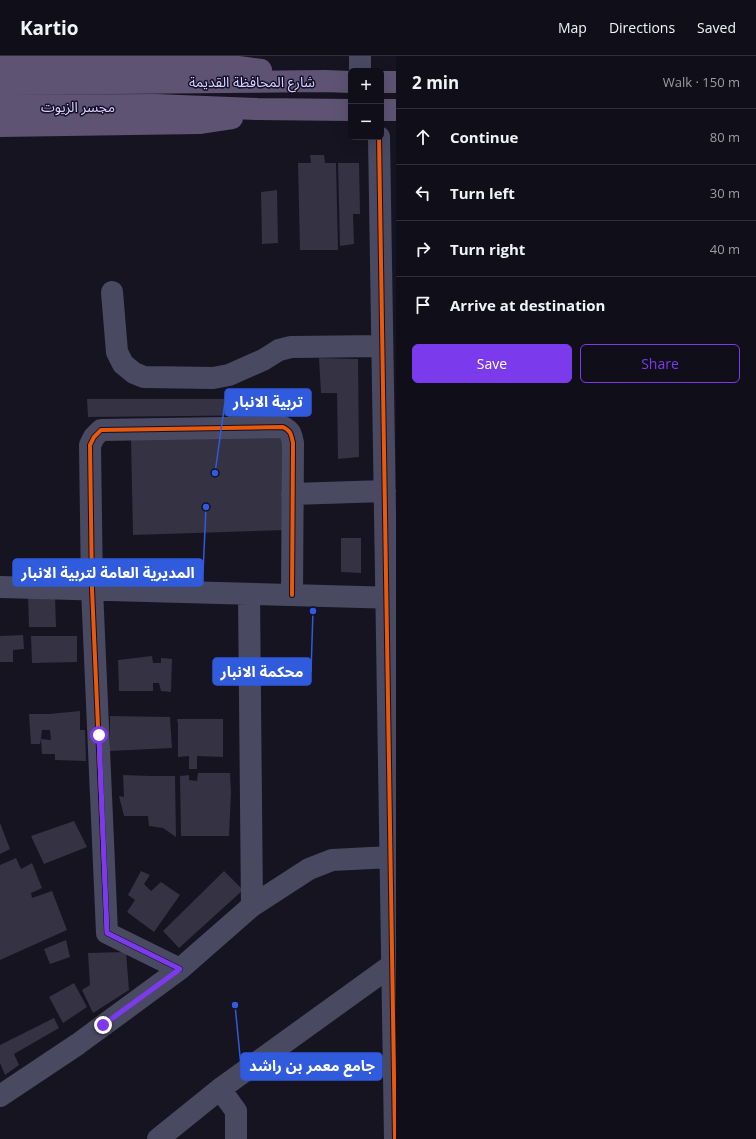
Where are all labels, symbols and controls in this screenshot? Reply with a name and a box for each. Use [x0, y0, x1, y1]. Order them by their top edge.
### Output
text: Kartio [20, 15, 79, 41]
text: Map [558, 18, 587, 37]
text: Directions [609, 18, 675, 37]
text: Saved [697, 18, 736, 37]
map controls [348, 68, 384, 140]
button: + [348, 68, 384, 104]
text: 2 min [412, 71, 459, 94]
street label: شارع المحافظة القديمة [189, 72, 315, 93]
text: Walk · 150 m [663, 73, 740, 91]
street label: مجسر الزيوت [41, 97, 115, 116]
button: − [348, 104, 384, 140]
icon: ahead [412, 126, 434, 148]
text: Continue [450, 127, 518, 147]
text: 80 m [710, 128, 740, 146]
icon: left [412, 182, 434, 204]
text: Turn left [450, 183, 515, 203]
text: 30 m [710, 184, 740, 202]
icon: right [412, 238, 434, 260]
text: Turn right [450, 239, 525, 259]
text: 40 m [710, 240, 740, 258]
icon: arrive [412, 294, 434, 316]
text: Arrive at destination [450, 295, 605, 315]
button: Save [412, 344, 572, 383]
button: Share [580, 344, 740, 383]
callout: تربية الانبار [225, 389, 311, 416]
text: تربية الانبار [232, 391, 304, 411]
callout: المديرية العامة لتربية الانبار [13, 559, 203, 586]
text: المديرية العامة لتربية الانبار [20, 562, 195, 582]
callout: محكمة الانبار [213, 658, 311, 685]
text: محكمة الانبار [220, 661, 303, 681]
route start [90, 726, 108, 744]
route end [94, 1016, 112, 1034]
callout: جامع معمر بن راشد [241, 1053, 382, 1080]
text: جامع معمر بن راشد [249, 1055, 375, 1077]

